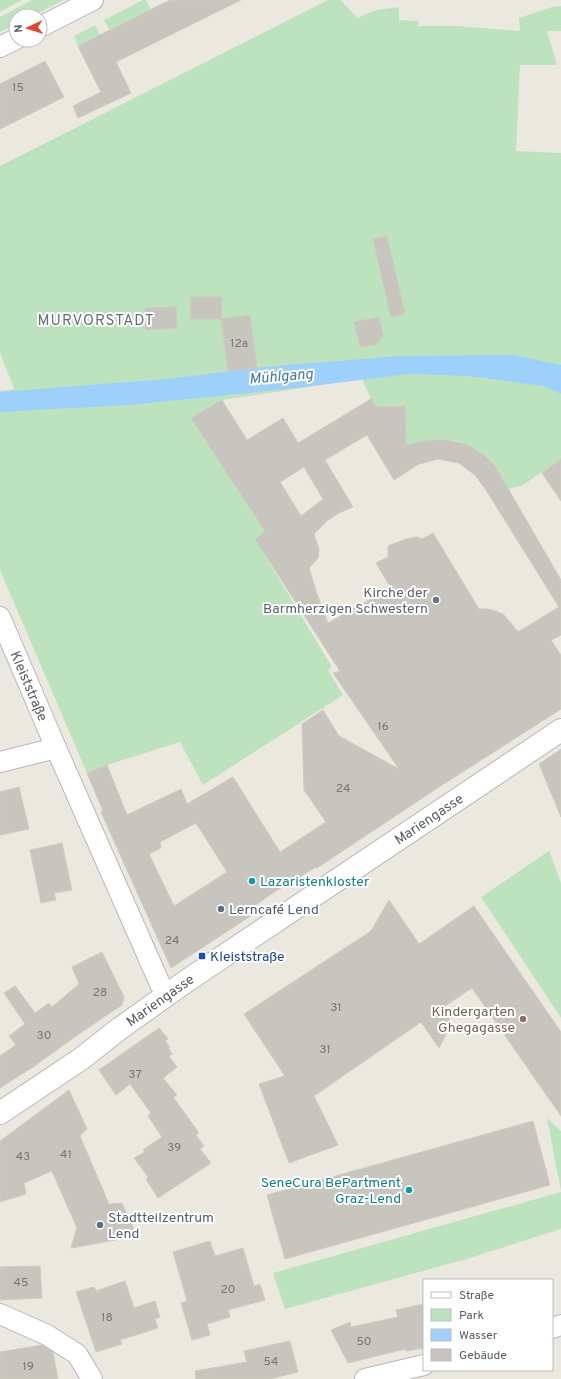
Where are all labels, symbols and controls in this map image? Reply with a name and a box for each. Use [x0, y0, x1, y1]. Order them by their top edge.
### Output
north arrow [8, 8, 48, 48]
text: N [12, 24, 26, 33]
house number: 15 [12, 80, 24, 96]
district label: MURVORSTADT [38, 312, 154, 331]
house number: 12a [230, 336, 248, 352]
water label: Mühlgang [248, 365, 315, 390]
place label: Kirche der Barmherzigen Schwestern [263, 585, 429, 618]
marker: Kirche der Barmherzigen Schwestern [431, 595, 441, 605]
street label: Kleiststraße [6, 649, 51, 724]
house number: 16 [377, 719, 389, 735]
house number: 24 [336, 781, 350, 797]
street label: Mariengasse [392, 791, 467, 849]
place label: Lazaristenkloster [260, 874, 370, 891]
marker: Lazaristenkloster [247, 876, 257, 886]
place label: Lerncafé Lend [229, 902, 319, 919]
marker: Lerncafé Lend [216, 904, 226, 914]
house number: 24 [165, 933, 179, 949]
place label: Kleiststraße [210, 949, 285, 966]
marker: Kleiststraße [197, 951, 207, 961]
street label: Mariengasse [124, 971, 198, 1031]
house number: 28 [93, 985, 107, 1001]
house number: 31 [330, 1000, 342, 1016]
place label: Kindergarten Ghegagasse [432, 1004, 515, 1037]
marker: Kindergarten Ghegagasse [518, 1014, 528, 1024]
house number: 30 [37, 1028, 51, 1044]
house number: 31 [319, 1042, 331, 1058]
house number: 37 [128, 1067, 142, 1083]
house number: 39 [167, 1140, 181, 1156]
house number: 41 [60, 1147, 72, 1163]
house number: 43 [16, 1149, 30, 1165]
place label: SeneCura BePartment Graz-Lend [261, 1175, 401, 1208]
marker: SeneCura BePartment Graz-Lend [404, 1185, 414, 1195]
place label: Stadtteilzentrum Lend [108, 1210, 214, 1243]
marker: Stadtteilzentrum Lend [95, 1220, 105, 1230]
house number: 45 [14, 1275, 28, 1291]
legend [423, 1279, 553, 1371]
house number: 20 [220, 1282, 236, 1298]
text: Straße [459, 1288, 494, 1304]
text: Park [459, 1308, 484, 1324]
house number: 18 [101, 1310, 113, 1326]
text: Wasser [459, 1328, 498, 1344]
house number: 50 [356, 1334, 372, 1350]
text: Gebäude [459, 1348, 507, 1364]
house number: 54 [263, 1354, 279, 1370]
house number: 19 [22, 1359, 34, 1375]

